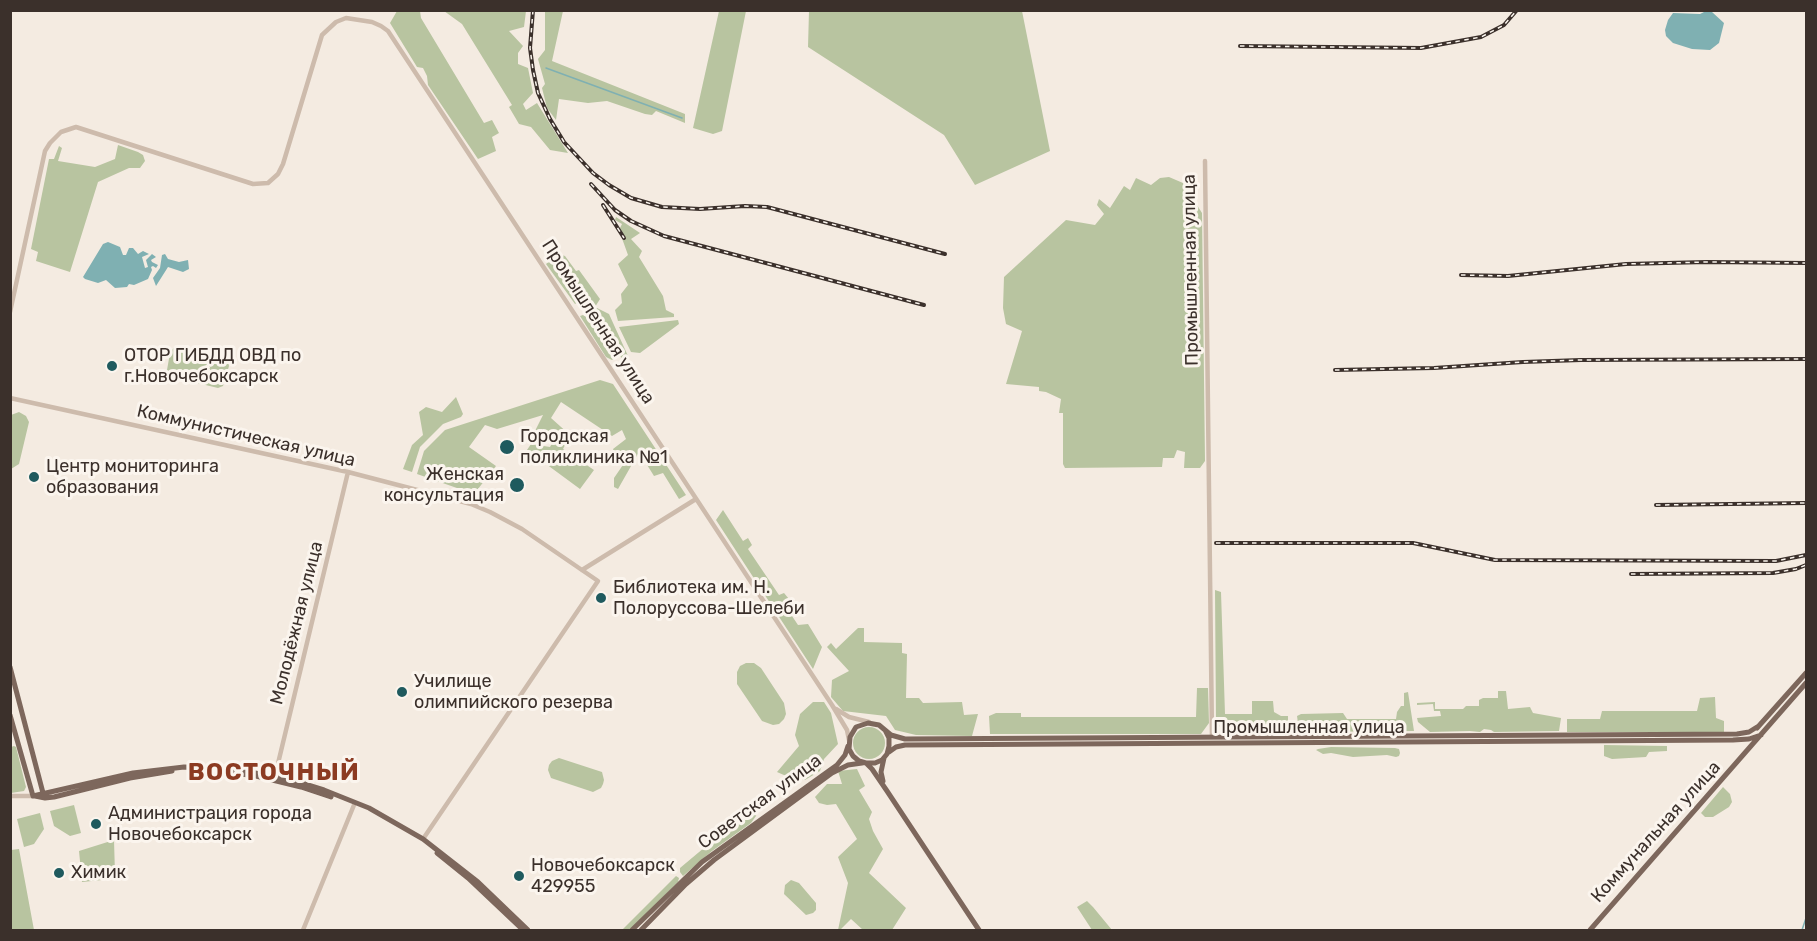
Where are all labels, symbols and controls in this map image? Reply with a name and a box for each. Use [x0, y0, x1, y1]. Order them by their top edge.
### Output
street label: Промышленная улица [1179, 174, 1203, 366]
street label: Промышленная улица [537, 236, 659, 408]
place label: ОТОР ГИБДД ОВД по г.Новочебоксарск [124, 345, 301, 388]
marker: ОТОР ГИБДД ОВД по г.Новочебоксарск [105, 359, 119, 373]
street label: Коммунистическая улица [135, 400, 357, 472]
place label: Городская поликлиника №1 [520, 426, 668, 468]
marker: Городская поликлиника №1 [498, 438, 516, 456]
place label: Центр мониторинга образования [46, 456, 219, 498]
place label: Женская консультация [384, 464, 504, 506]
marker: Центр мониторинга образования [27, 470, 41, 484]
marker: Женская консультация [508, 476, 526, 494]
street label: Молодёжная улица [266, 539, 328, 707]
place label: Библиотека им. Н. Полоруссова-Шелеби [613, 577, 805, 620]
marker: Библиотека им. Н. Полоруссова-Шелеби [594, 591, 608, 605]
place label: Училище олимпийского резерва [414, 671, 613, 714]
marker: Училище олимпийского резерва [395, 685, 409, 699]
street label: Промышленная улица [1213, 717, 1405, 739]
street label: Советская улица [694, 750, 826, 854]
street label: Коммунальная улица [1587, 757, 1725, 907]
district label: ВОСТОЧНЫЙ [188, 759, 360, 787]
place label: Администрация города Новочебоксарск [108, 803, 312, 846]
marker: Администрация города Новочебоксарск [89, 817, 103, 831]
place label: Новочебоксарск 429955 [531, 855, 675, 898]
place label: Химик [71, 862, 126, 884]
marker: Химик [52, 866, 66, 880]
marker: Новочебоксарск 429955 [512, 869, 526, 883]

